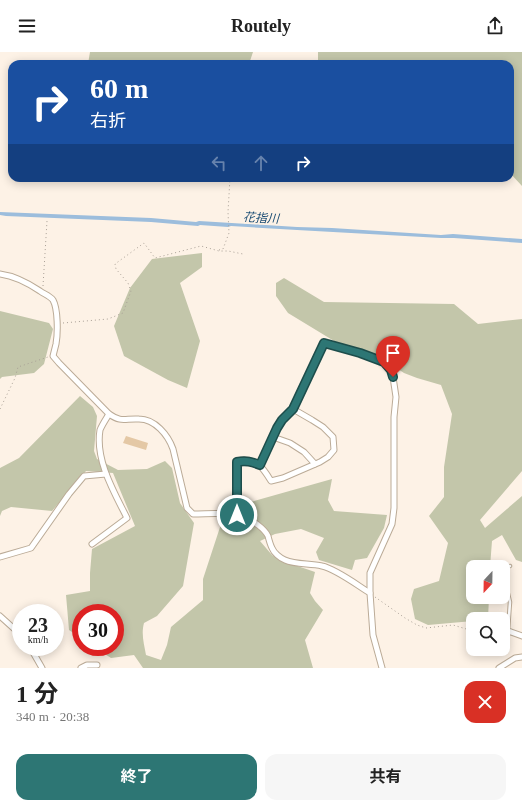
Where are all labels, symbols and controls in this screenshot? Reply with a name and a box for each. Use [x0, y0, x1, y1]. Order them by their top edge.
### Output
icon: menu [16, 15, 38, 37]
icon: share [484, 15, 506, 37]
text: Routely [231, 16, 291, 36]
text: 60 m [90, 73, 148, 104]
icon: right [24, 76, 76, 128]
text: 右折 [90, 111, 126, 131]
icon: left [208, 152, 230, 174]
icon: ahead [250, 152, 272, 174]
icon: right [292, 152, 314, 174]
water label: 花指川 [243, 210, 281, 226]
pin [376, 336, 410, 377]
icon: arrive [382, 342, 404, 364]
position arrow [216, 494, 258, 536]
north arrow [466, 560, 510, 604]
map controls [466, 560, 510, 656]
speed limit sign: 30 [72, 604, 124, 656]
button: search [466, 612, 510, 656]
text: 23 [28, 614, 48, 636]
text: km/h [28, 634, 48, 645]
text: 1 分 [16, 681, 58, 707]
button: close [464, 681, 506, 723]
text: 340 m · 20:38 [16, 709, 89, 724]
button: 終了 [16, 754, 257, 800]
button: 共有 [265, 754, 506, 800]

